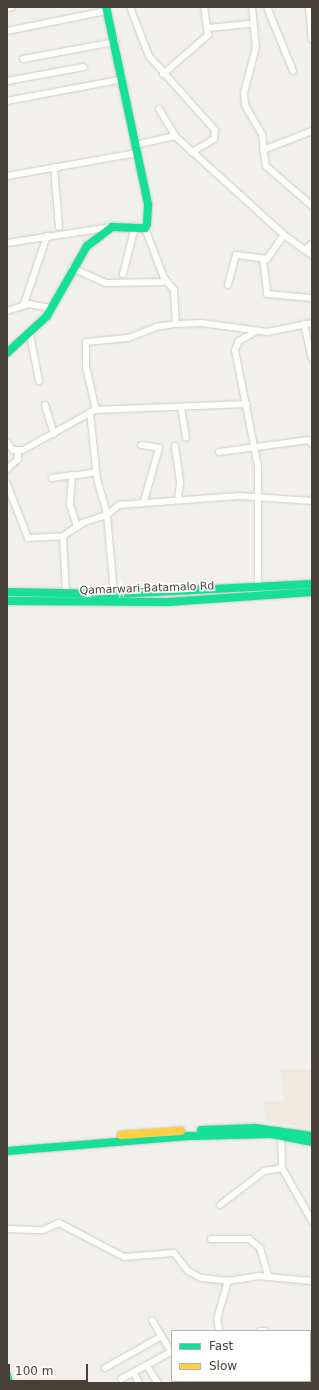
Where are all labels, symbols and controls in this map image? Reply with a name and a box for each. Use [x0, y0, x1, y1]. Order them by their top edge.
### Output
street label: Qamarwari-Batamalo Rd [79, 580, 215, 598]
legend [171, 1330, 311, 1382]
text: Fast [209, 1339, 233, 1353]
scale bar [10, 1356, 90, 1382]
text: Slow [209, 1359, 237, 1373]
text: 100 m [15, 1364, 53, 1378]

